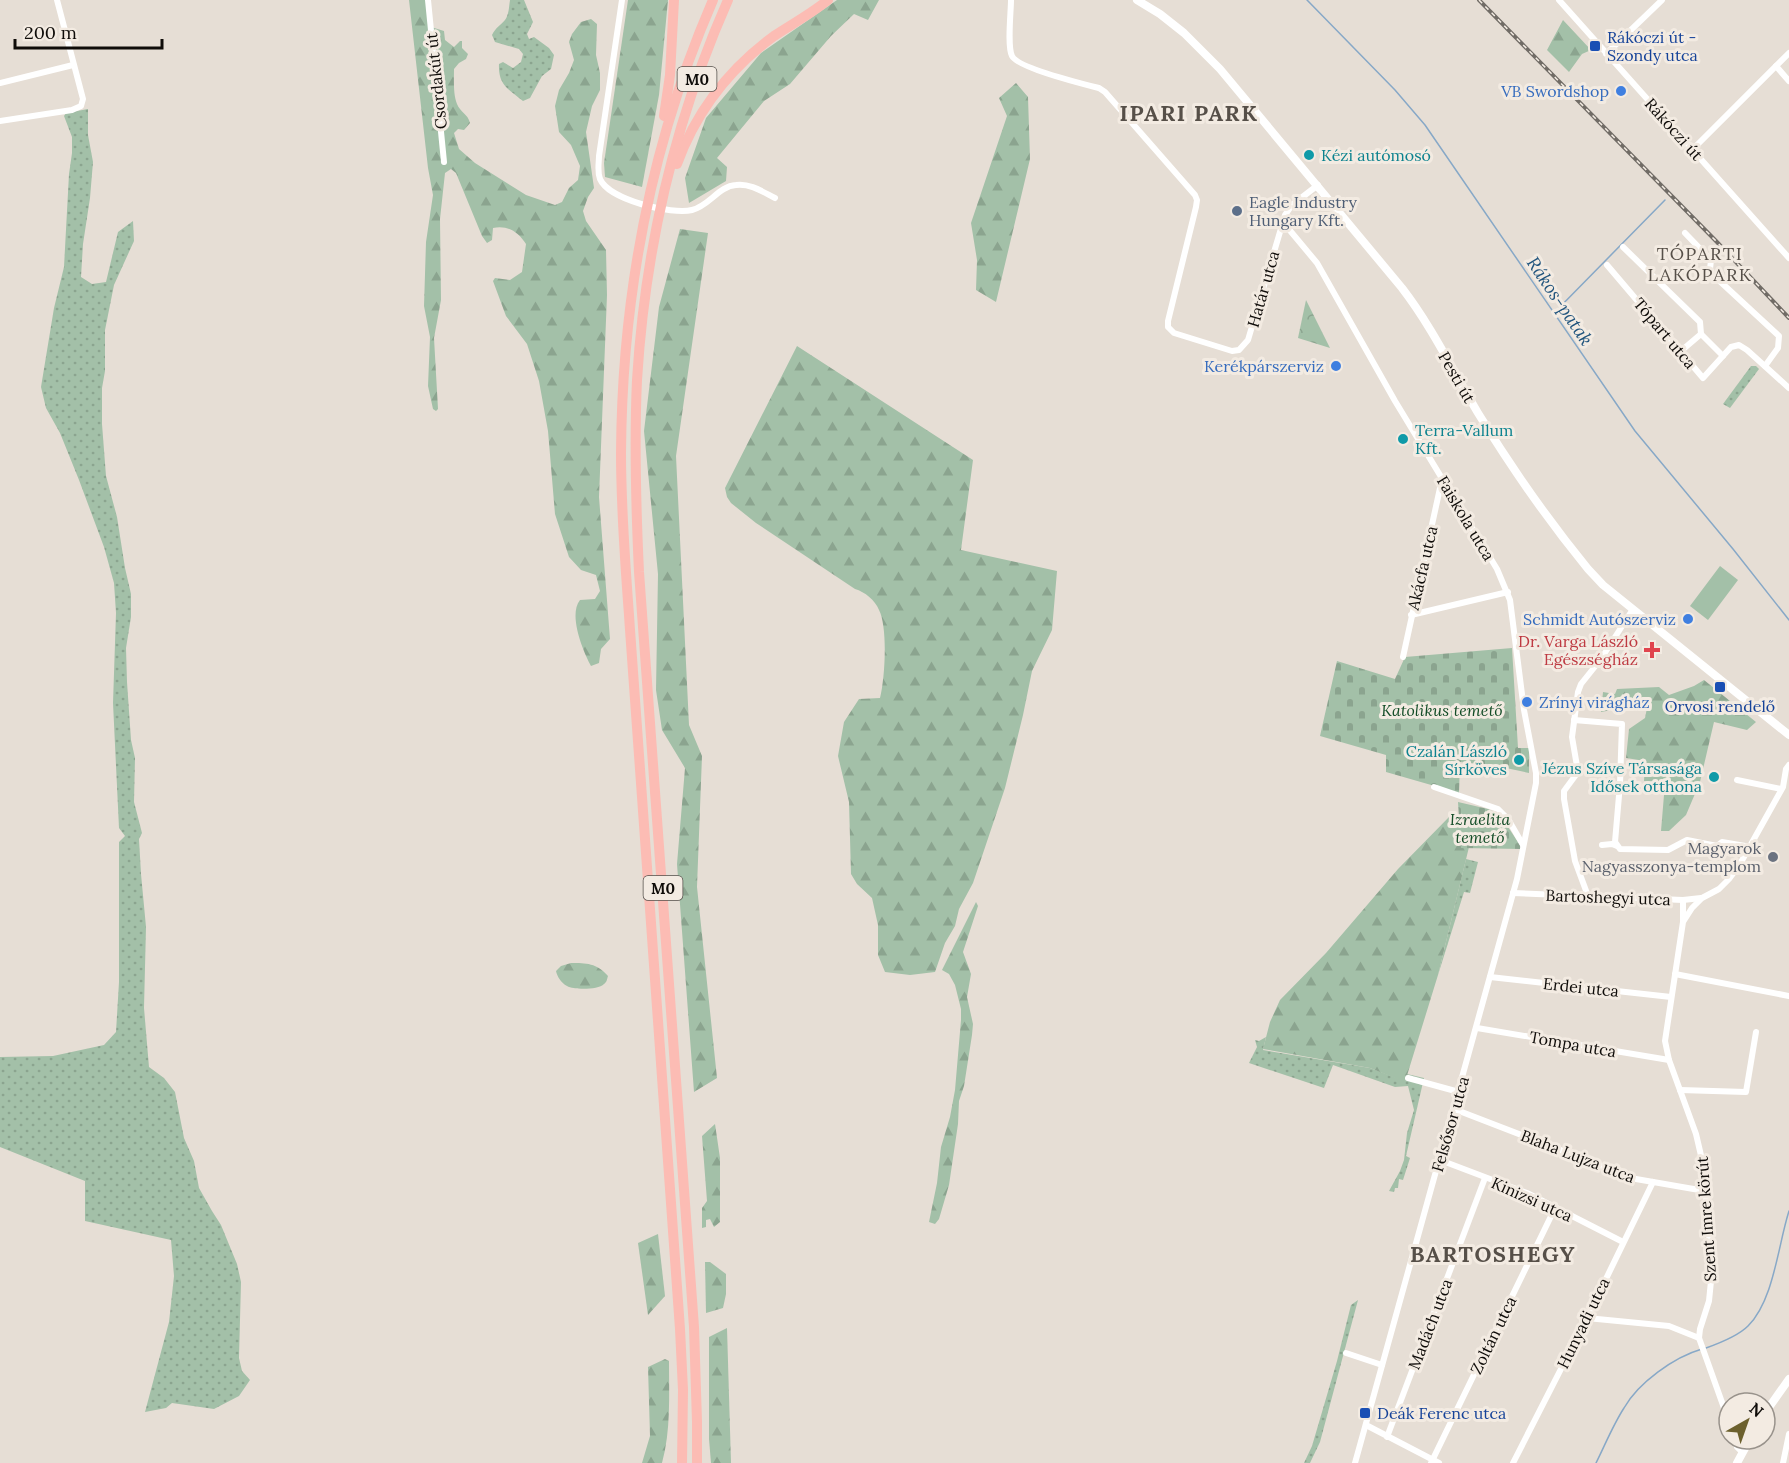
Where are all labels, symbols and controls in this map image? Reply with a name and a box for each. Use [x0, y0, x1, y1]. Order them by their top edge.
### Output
scale bar [15, 12, 162, 50]
text: 200 m [24, 21, 77, 44]
place label: Rákóczi út - Szondy utca [1607, 27, 1698, 65]
street label: Csordakút út [421, 31, 451, 130]
marker: Rákóczi út - Szondy utca [1588, 39, 1602, 53]
road number: M0 [678, 67, 716, 91]
place label: VB Swordshop [1500, 81, 1609, 101]
marker: VB Swordshop [1614, 84, 1628, 98]
street label: Rákóczi út [1641, 94, 1708, 165]
district label: IPARI PARK [1120, 99, 1258, 127]
place label: Kézi autómosó [1321, 145, 1431, 165]
marker: Kézi autómosó [1302, 148, 1316, 162]
place label: Eagle Industry Hungary Kft. [1249, 192, 1358, 230]
marker: Eagle Industry Hungary Kft. [1230, 204, 1244, 218]
district label: TÓPARTI LAKÓPARK [1647, 242, 1753, 286]
street label: Határ utca [1243, 248, 1283, 330]
water label: Rákos-patak [1522, 252, 1598, 350]
street label: Tópart utca [1630, 293, 1700, 373]
street label: Pesti út [1434, 348, 1480, 407]
place label: Kerékpárszerviz [1204, 356, 1324, 376]
marker: Kerékpárszerviz [1329, 359, 1343, 373]
place label: Terra-Vallum Kft. [1415, 420, 1513, 458]
marker: Terra-Vallum Kft. [1396, 432, 1410, 446]
street label: Faiskola utca [1433, 472, 1499, 564]
street label: Akácfa utca [1402, 524, 1441, 613]
place label: Schmidt Autószerviz [1523, 609, 1676, 629]
marker: Schmidt Autószerviz [1681, 612, 1695, 626]
place label: Dr. Varga László Egészségház [1518, 631, 1638, 669]
marker: Dr. Varga László Egészségház [1643, 641, 1661, 659]
marker: Orvosi rendelő [1713, 680, 1727, 694]
place label: Zrínyi virágház [1539, 692, 1650, 712]
marker: Zrínyi virágház [1520, 695, 1534, 709]
place label: Orvosi rendelő [1665, 696, 1775, 716]
park label: Katolikus temető [1381, 700, 1503, 720]
place label: Czalán László Sírköves [1406, 741, 1507, 779]
marker: Czalán László Sírköves [1512, 753, 1526, 767]
place label: Jézus Szíve Társasága Idősek otthona [1541, 758, 1702, 796]
marker: Jézus Szíve Társasága Idősek otthona [1707, 770, 1721, 784]
park label: Izraelita temető [1450, 809, 1510, 847]
place label: Magyarok Nagyasszonya-templom [1582, 838, 1761, 876]
marker: Magyarok Nagyasszonya-templom [1766, 850, 1780, 864]
road number: M0 [644, 876, 682, 900]
street label: Bartoshegyi utca [1545, 885, 1671, 909]
street label: Erdei utca [1542, 973, 1620, 1001]
street label: Tompa utca [1528, 1027, 1618, 1061]
street label: Felsősor utca [1427, 1074, 1473, 1174]
street label: Blaha Lujza utca [1518, 1125, 1638, 1187]
street label: Szent Imre körút [1692, 1155, 1720, 1282]
street label: Kinizsi utca [1488, 1172, 1576, 1226]
district label: BARTOSHEGY [1410, 1240, 1576, 1268]
street label: Hunyadi utca [1552, 1274, 1614, 1372]
street label: Madách utca [1404, 1276, 1456, 1372]
street label: Zoltán utca [1466, 1293, 1520, 1377]
north arrow [1717, 1391, 1777, 1451]
text: N [1745, 1398, 1768, 1421]
place label: Deák Ferenc utca [1377, 1403, 1506, 1423]
marker: Deák Ferenc utca [1358, 1406, 1372, 1420]

